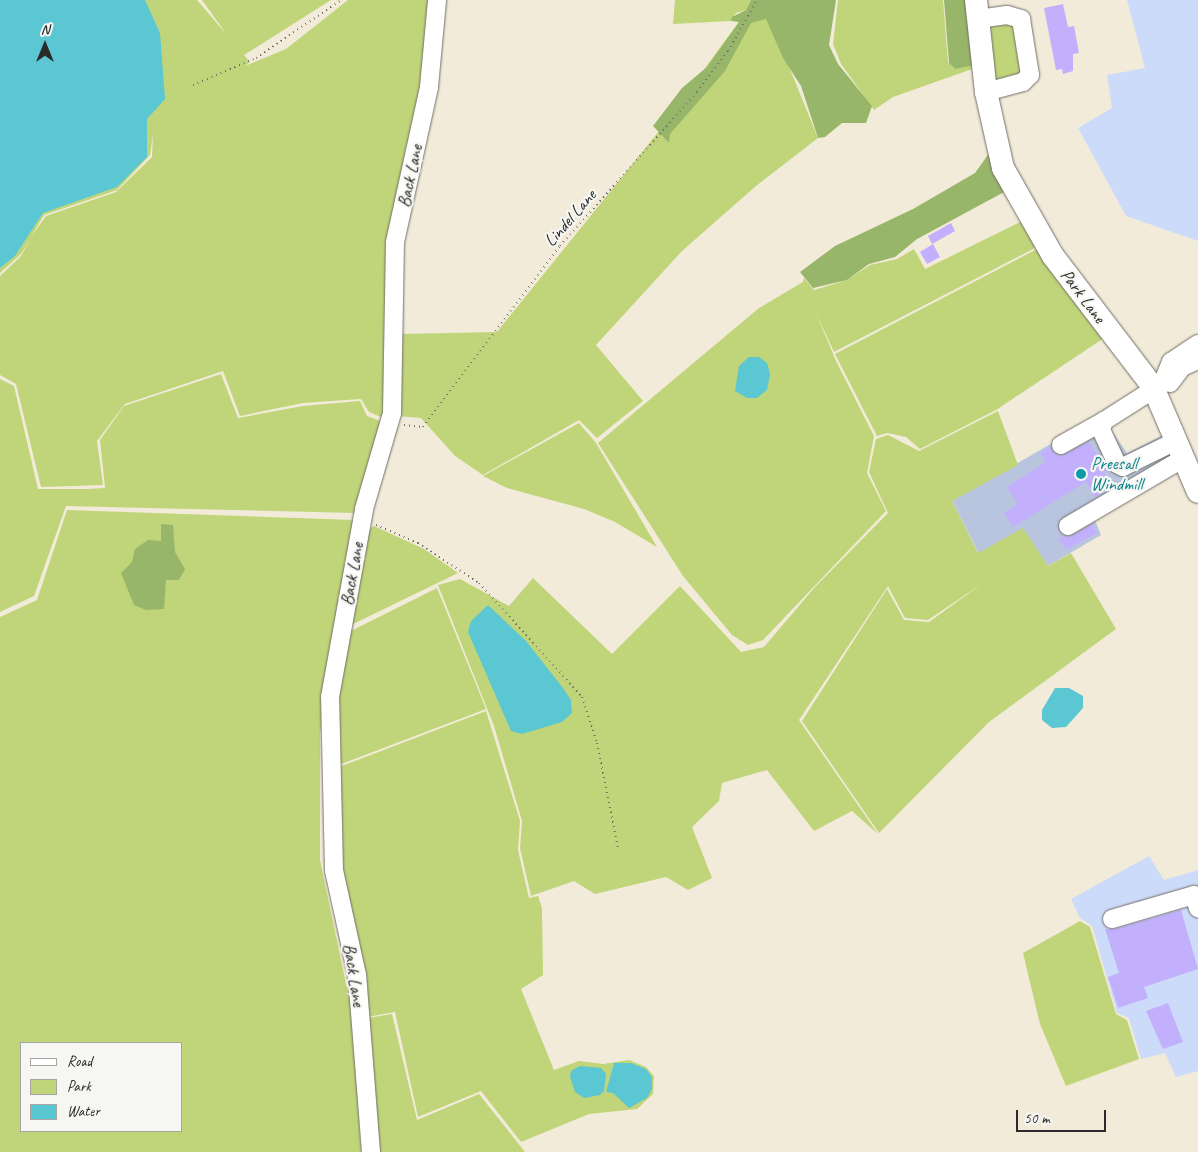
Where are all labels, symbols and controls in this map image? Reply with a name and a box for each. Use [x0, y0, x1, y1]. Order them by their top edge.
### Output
north arrow [20, 20, 70, 70]
text: N [41, 21, 49, 38]
street label: Back Lane [393, 142, 427, 210]
street label: Lindel Lane [539, 185, 601, 251]
street label: Park Lane [1056, 265, 1110, 327]
place label: Preesall Windmill [1091, 453, 1143, 496]
marker: Preesall Windmill [1075, 468, 1087, 480]
street label: Back Lane [336, 541, 368, 607]
street label: Back Lane [338, 942, 370, 1008]
legend [20, 1042, 182, 1132]
text: Road [67, 1052, 92, 1071]
text: Park [67, 1077, 91, 1096]
scale bar [1018, 1100, 1108, 1132]
text: Water [67, 1102, 100, 1121]
text: 50 m [1024, 1109, 1050, 1128]

